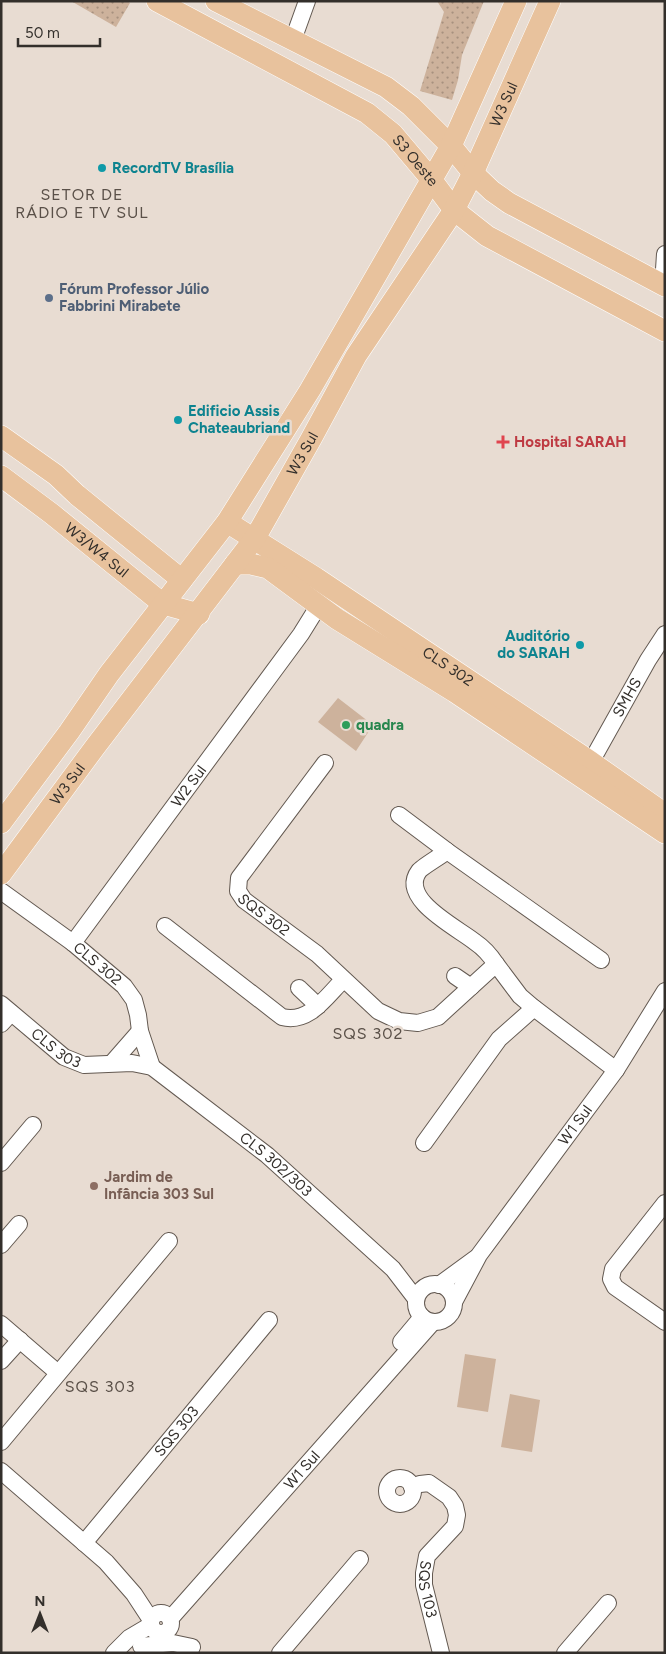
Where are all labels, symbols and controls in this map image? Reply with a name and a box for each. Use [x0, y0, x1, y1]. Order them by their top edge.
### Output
scale bar [18, 15, 100, 47]
text: 50 m [25, 24, 60, 42]
street label: W3 Sul [486, 79, 522, 130]
street label: S3 Oeste [388, 131, 442, 190]
place label: RecordTV Brasília [112, 159, 234, 177]
marker: RecordTV Brasília [96, 162, 108, 174]
district label: SETOR DE RÁDIO E TV SUL [15, 185, 149, 222]
place label: Fórum Professor Júlio Fabbrini Mirabete [59, 280, 210, 315]
marker: Fórum Professor Júlio Fabbrini Mirabete [43, 292, 55, 304]
place label: Edificio Assis Chateaubriand [188, 402, 290, 437]
marker: Edificio Assis Chateaubriand [172, 414, 184, 426]
street label: W3 Sul [283, 429, 322, 479]
place label: Hospital SARAH [514, 433, 627, 451]
marker: Hospital SARAH [496, 435, 510, 449]
street label: W3/W4 Sul [61, 519, 132, 581]
place label: Auditório do SARAH [497, 627, 570, 662]
marker: Auditório do SARAH [574, 639, 586, 651]
street label: CLS 302 [419, 643, 477, 690]
street label: SMHS [609, 675, 645, 720]
place label: quadra [356, 716, 404, 734]
marker: quadra [340, 719, 352, 731]
street label: W3 Sul [46, 760, 89, 808]
street label: W2 Sul [167, 762, 210, 811]
street label: SQS 302 [233, 890, 293, 940]
street label: CLS 302 [70, 938, 125, 989]
street label: CLS 303 [28, 1024, 84, 1072]
district label: SQS 302 [333, 1024, 403, 1043]
street label: W1 Sul [555, 1101, 596, 1149]
street label: CLS 302/303 [236, 1128, 316, 1200]
place label: Jardim de Infância 303 Sul [104, 1168, 214, 1203]
marker: Jardim de Infância 303 Sul [88, 1180, 100, 1192]
district label: SQS 303 [65, 1377, 135, 1396]
street label: SQS 303 [151, 1403, 203, 1460]
street label: W1 Sul [280, 1447, 324, 1493]
street label: SQS 103 [414, 1559, 441, 1620]
north arrow [15, 1589, 65, 1639]
text: N [35, 1593, 45, 1610]

